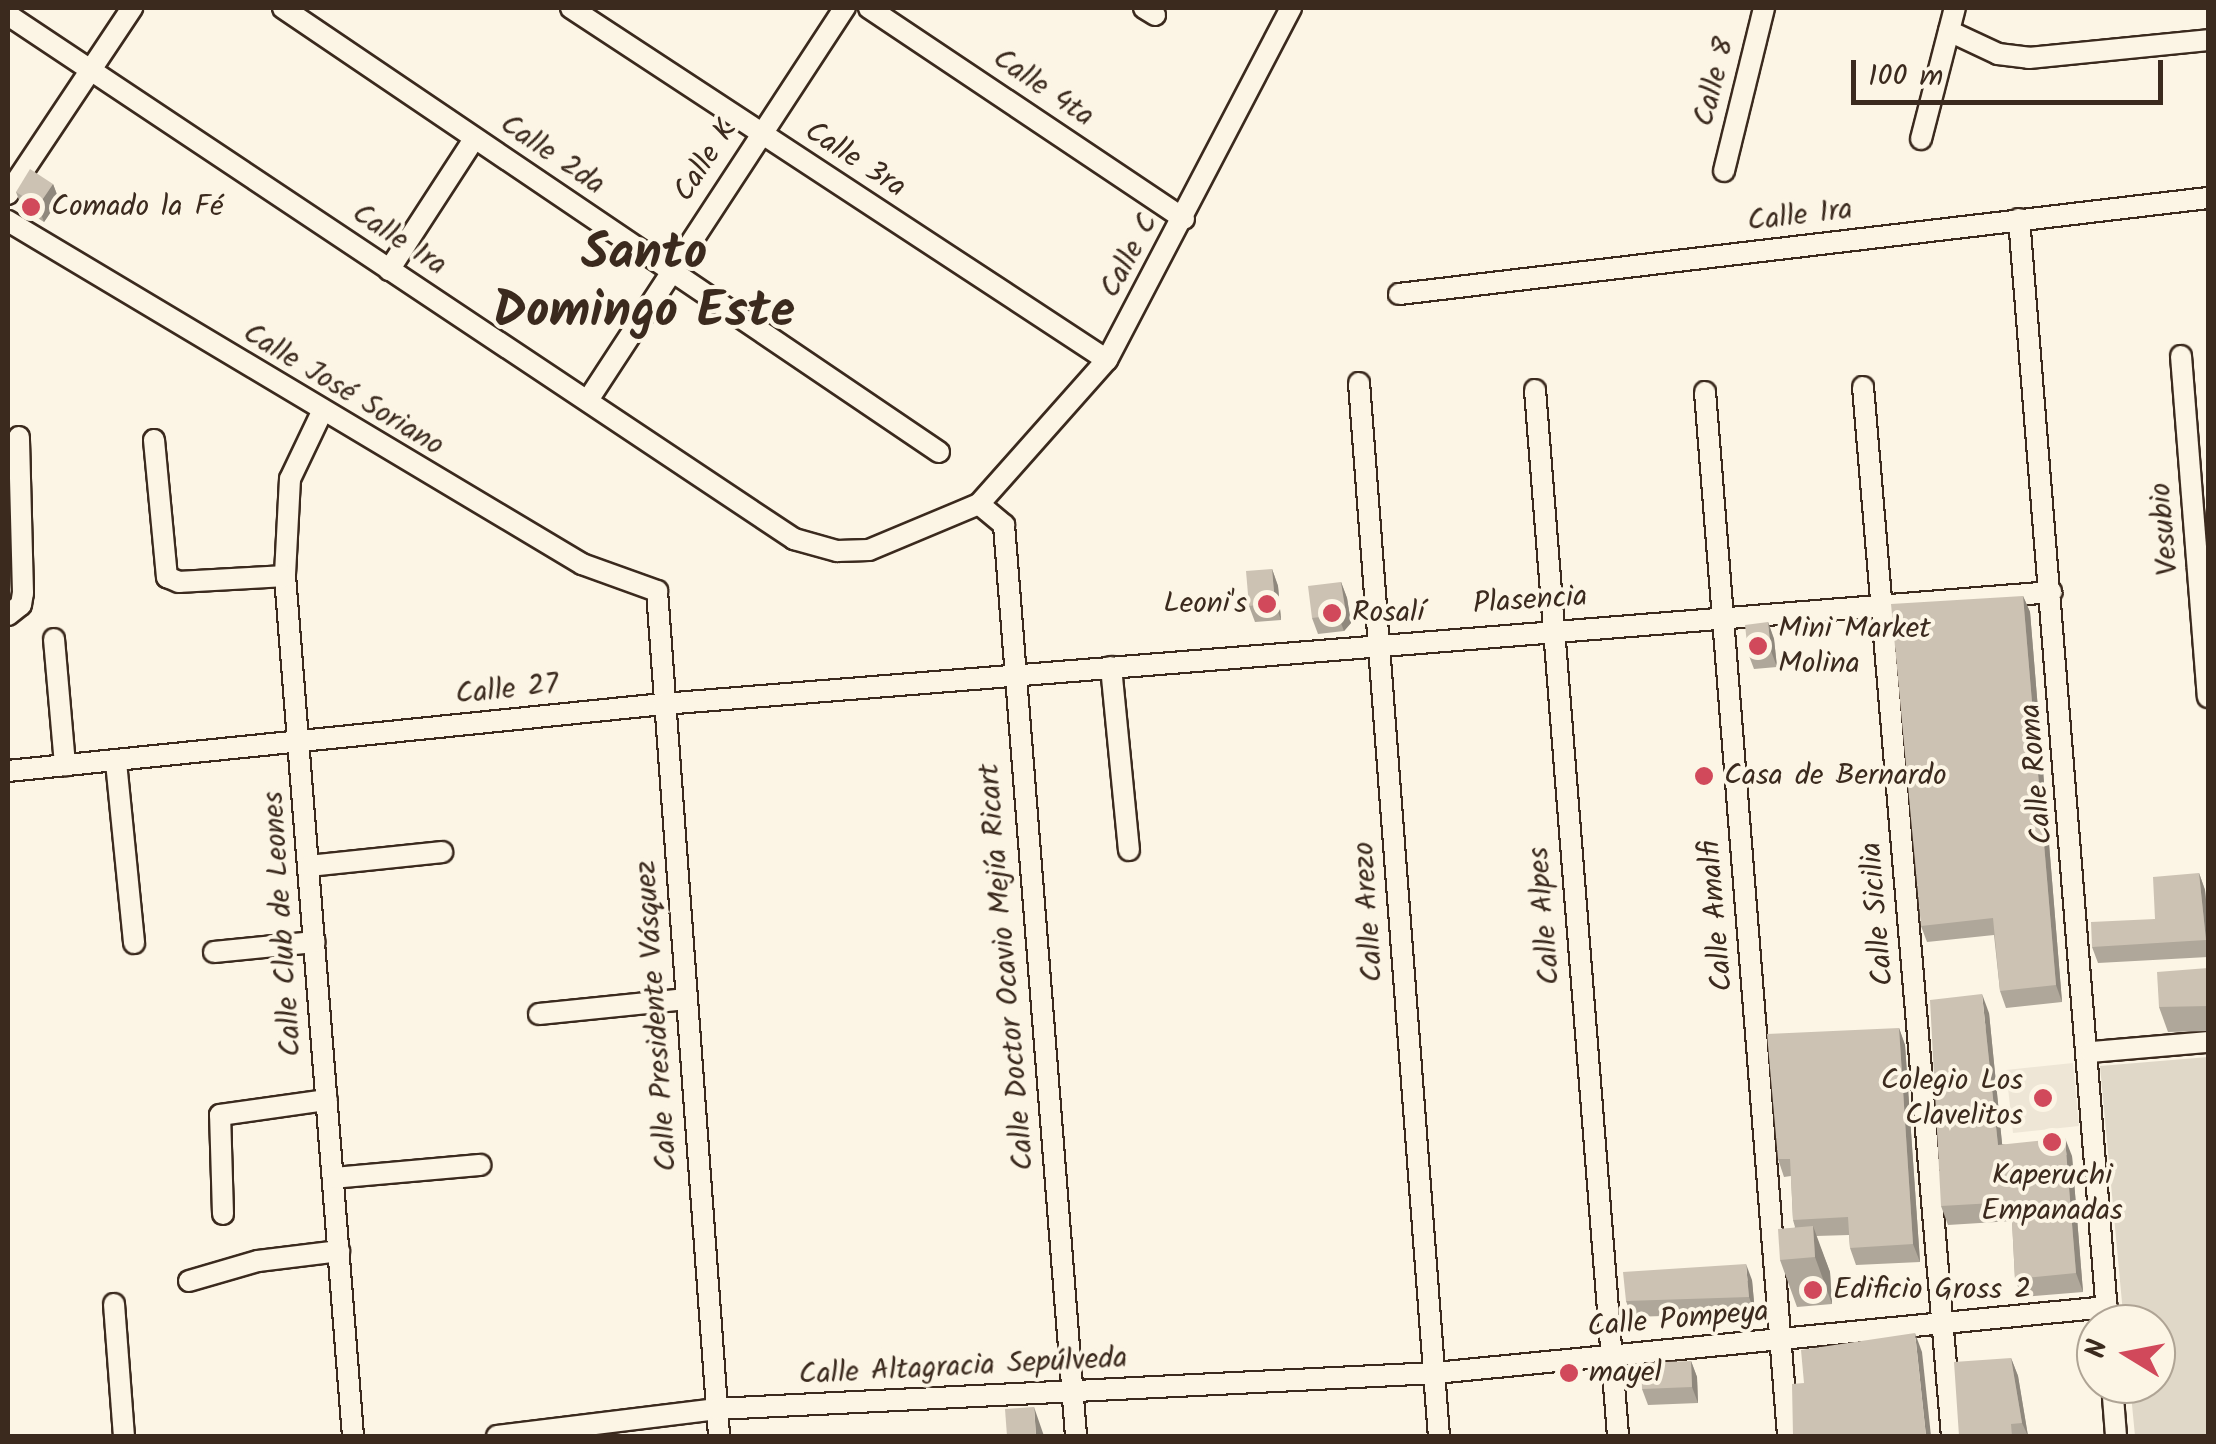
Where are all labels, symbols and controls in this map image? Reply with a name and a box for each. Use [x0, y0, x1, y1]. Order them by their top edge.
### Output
street label: Calle 8 [1687, 34, 1743, 130]
scale bar [1856, 40, 2168, 102]
street label: Calle 4ta [985, 41, 1101, 135]
text: 100 m [1868, 53, 1943, 101]
street label: Calle 2da [493, 107, 611, 203]
street label: Calle K [666, 113, 746, 209]
street label: Calle 3ra [798, 114, 912, 206]
place label: Comado la Fé [51, 189, 223, 225]
street label: Calle 1ra [1745, 192, 1855, 240]
marker: Comado la Fé [20, 196, 42, 218]
street label: Calle 1ra [345, 196, 453, 284]
street label: Calle C [1093, 208, 1167, 304]
district label: Santo Domingo Este [493, 225, 795, 342]
street label: Calle José Soriano [236, 316, 450, 464]
street label: Vesubio [2143, 481, 2187, 577]
street label: Plasencia [1472, 579, 1588, 623]
place label: Leoni's [1163, 586, 1247, 622]
marker: Leoni's [1256, 593, 1278, 615]
place label: Rosalí [1352, 595, 1424, 631]
marker: Rosalí [1321, 602, 1343, 624]
place label: Mini Market Molina [1778, 611, 1931, 682]
marker: Mini Market Molina [1747, 635, 1769, 657]
street label: Calle 27 [454, 667, 560, 713]
street label: Calle Roma [2013, 702, 2061, 846]
place label: Casa de Bernardo [1724, 758, 1947, 794]
street label: Calle Doctor Ocavio Mejía Ricart [971, 762, 1043, 1172]
marker: Casa de Bernardo [1693, 765, 1715, 787]
street label: Calle Club de Leones [256, 790, 310, 1058]
street label: Calle Amalfi [1692, 839, 1742, 993]
street label: Calle Arezo [1346, 841, 1392, 983]
street label: Calle Sicilia [1854, 841, 1902, 987]
street label: Calle Alpes [1521, 845, 1569, 987]
street label: Calle Presidente Vásquez [628, 859, 686, 1173]
place label: Colegio Los Clavelitos [1881, 1063, 2023, 1134]
marker: Colegio Los Clavelitos [2032, 1087, 2054, 1109]
marker: Kaperuchi Empanadas [2041, 1131, 2063, 1153]
place label: Kaperuchi Empanadas [1981, 1158, 2123, 1228]
place label: Edificio Gross 2 [1833, 1272, 2031, 1308]
marker: Edificio Gross 2 [1802, 1279, 1824, 1301]
street label: Calle Pompeya [1586, 1294, 1770, 1346]
north arrow [2076, 1304, 2176, 1404]
text: N [2074, 1336, 2122, 1362]
street label: Calle Altagracia Sepúlveda [798, 1340, 1128, 1394]
place label: mayel [1589, 1355, 1662, 1391]
marker: mayel [1558, 1362, 1580, 1384]

